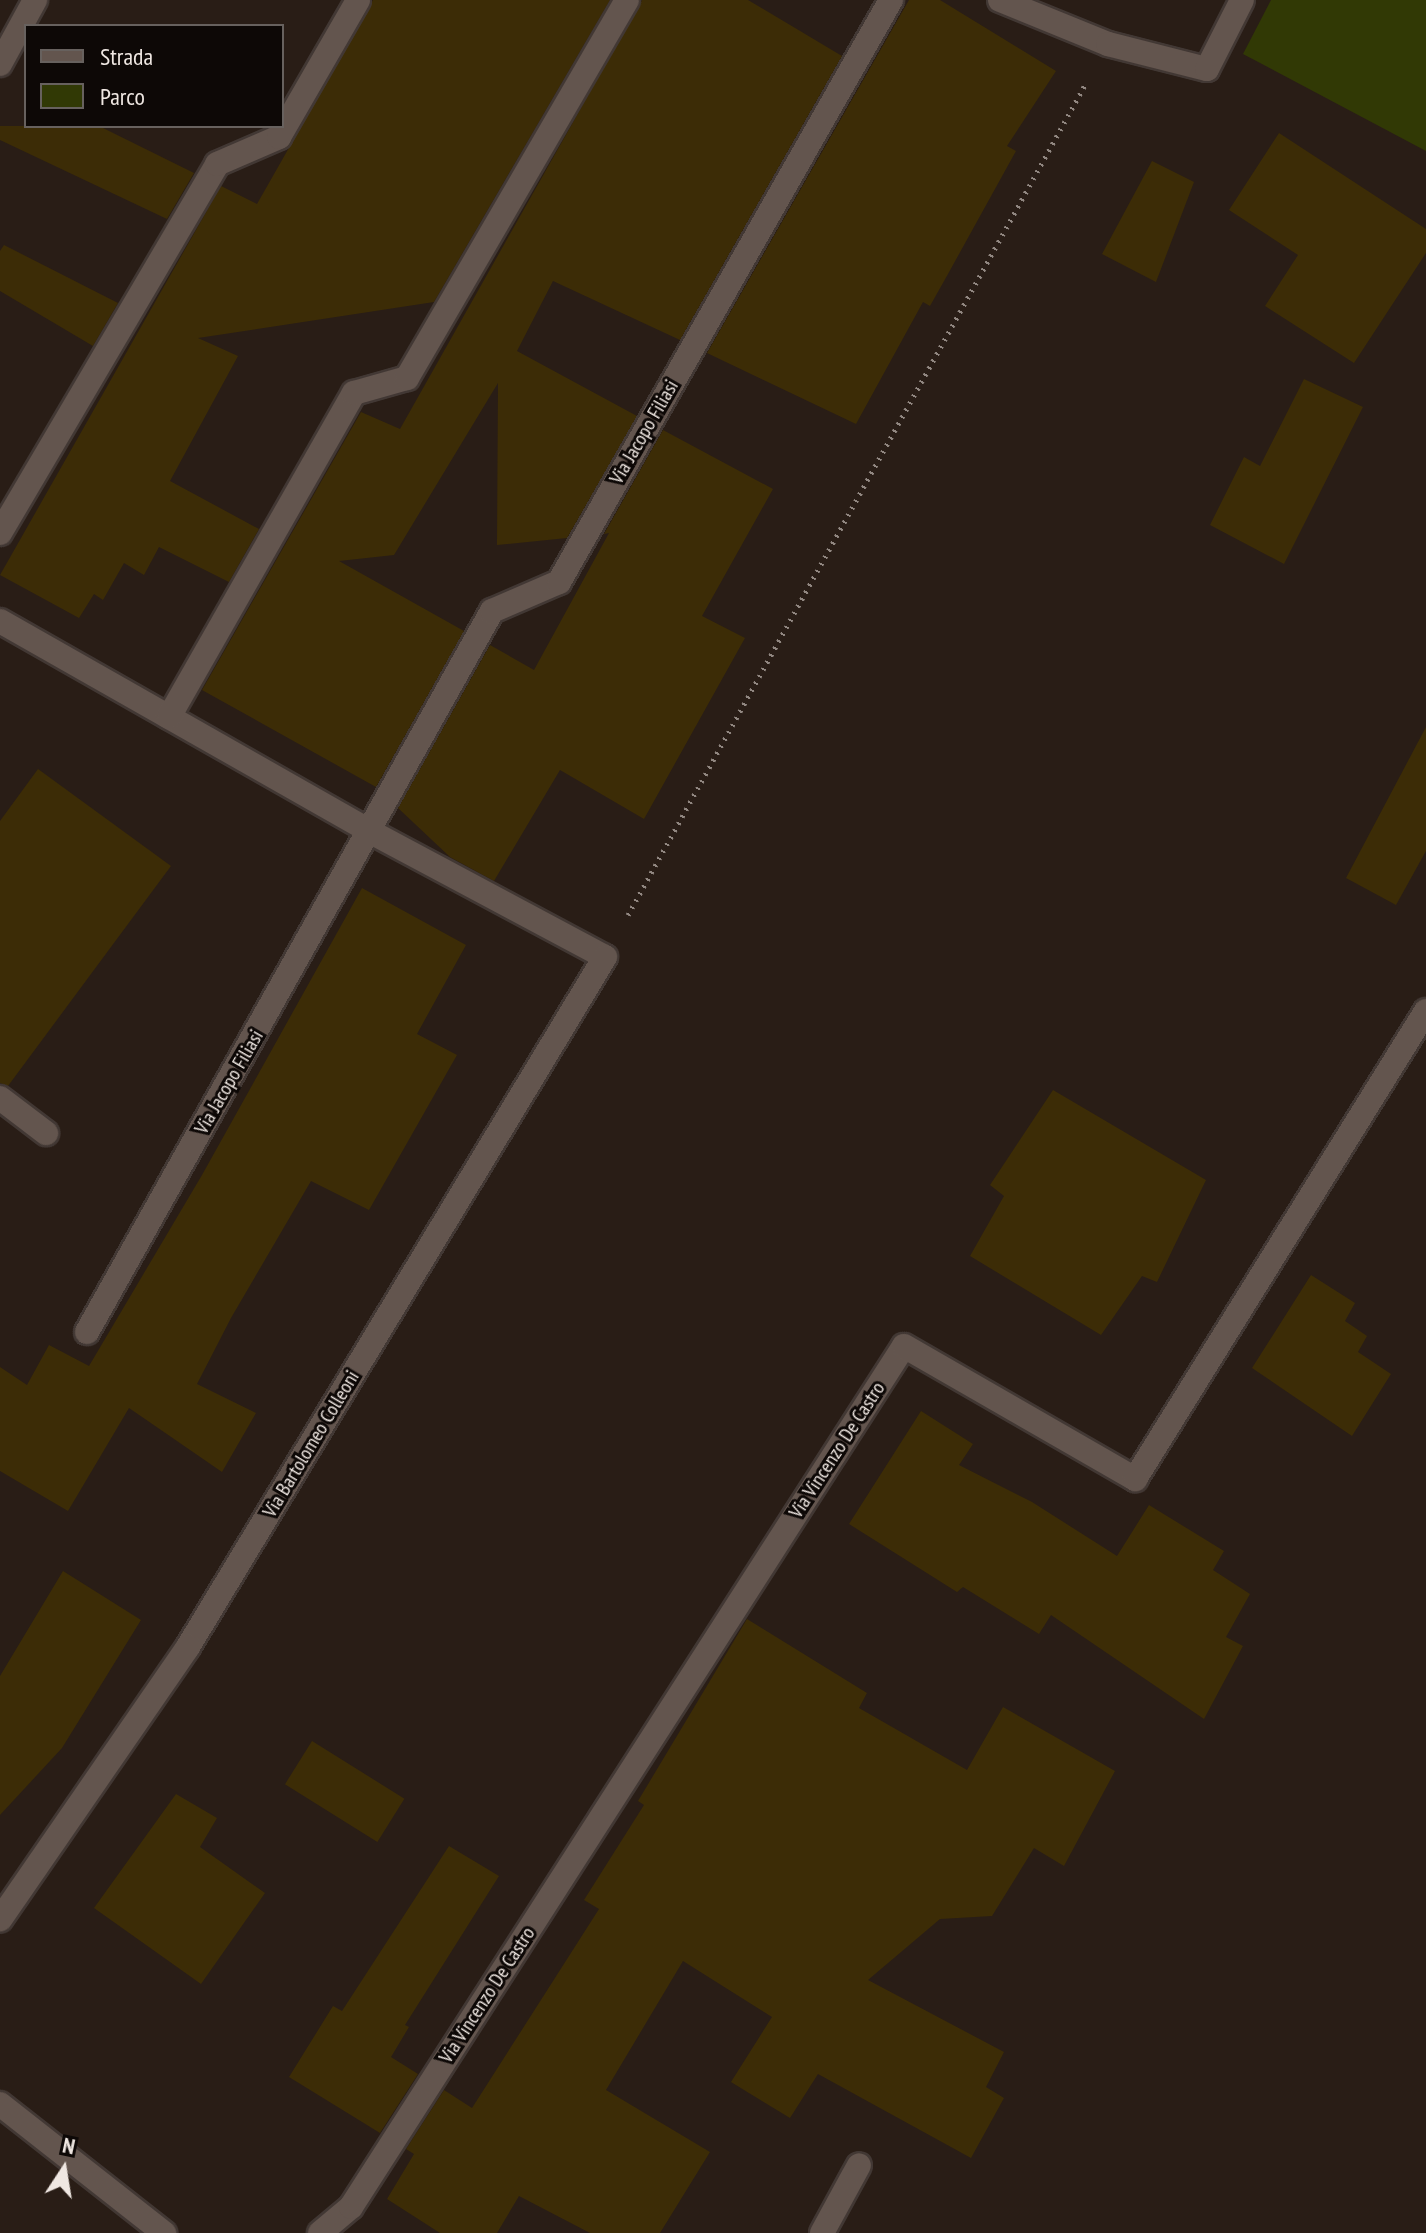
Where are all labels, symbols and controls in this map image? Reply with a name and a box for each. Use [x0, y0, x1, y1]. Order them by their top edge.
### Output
legend [24, 24, 284, 128]
text: Strada [100, 41, 153, 72]
text: Parco [100, 81, 145, 112]
street label: Via Jacopo Filiasi [605, 376, 683, 488]
street label: Via Jacopo Filiasi [190, 1026, 268, 1138]
street label: Via Bartolomeo Colleoni [258, 1366, 364, 1522]
street label: Via Vincenzo De Castro [784, 1377, 890, 1523]
street label: Via Vincenzo De Castro [434, 1922, 540, 2068]
north arrow [24, 2129, 104, 2209]
text: N [60, 2131, 78, 2160]

